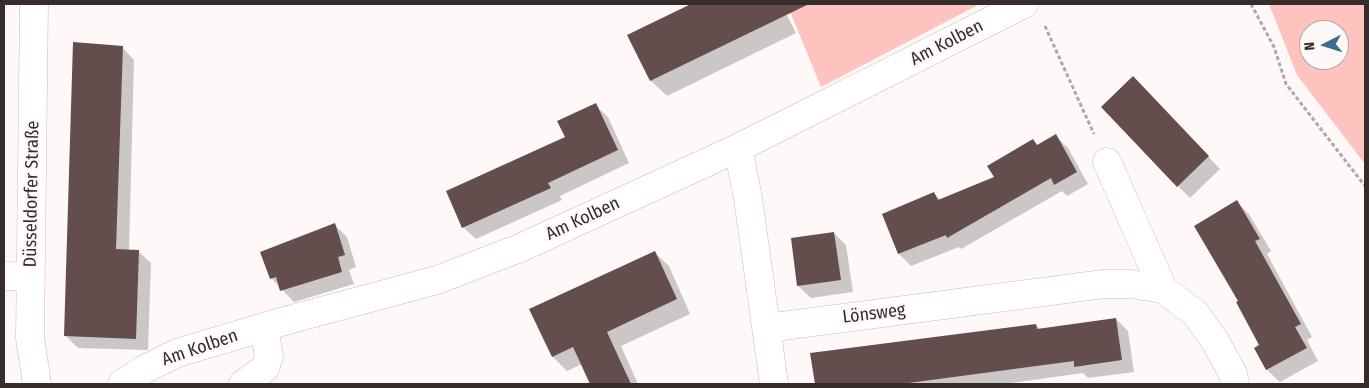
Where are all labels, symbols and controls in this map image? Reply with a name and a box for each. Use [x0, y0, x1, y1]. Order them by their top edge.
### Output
street label: Am Kolben [907, 15, 987, 71]
north arrow [1299, 20, 1349, 70]
text: N [1301, 41, 1318, 51]
street label: Düsseldorfer Straße [20, 121, 44, 267]
street label: Am Kolben [543, 193, 623, 245]
street label: Lönsweg [841, 299, 907, 329]
street label: Am Kolben [159, 325, 241, 371]

